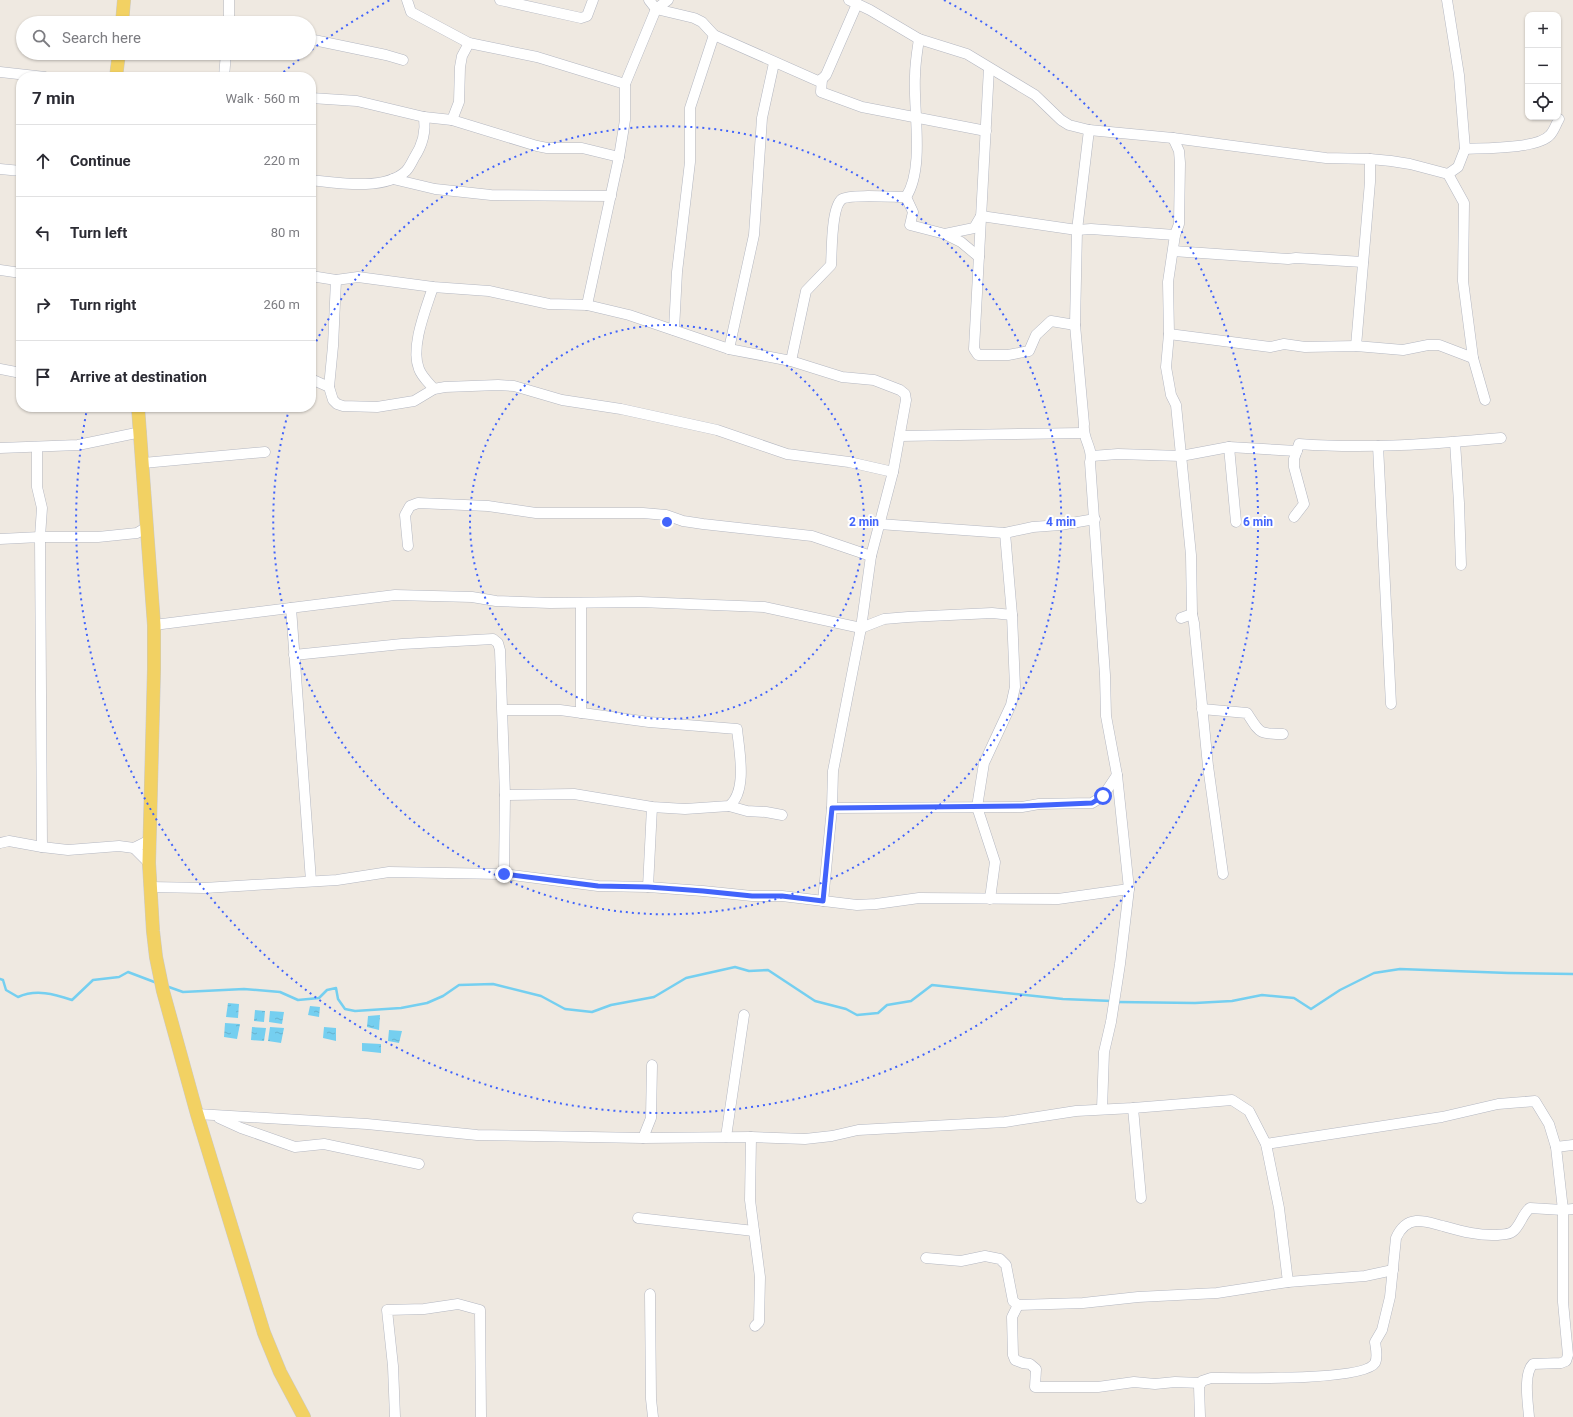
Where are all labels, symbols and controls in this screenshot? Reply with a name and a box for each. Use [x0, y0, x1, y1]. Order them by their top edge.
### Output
map controls [1525, 12, 1561, 120]
button: + [1525, 12, 1561, 48]
search box [16, 16, 316, 60]
icon: search [30, 27, 52, 49]
text: Search here [62, 29, 141, 47]
button: − [1525, 48, 1561, 84]
button: locate [1525, 84, 1561, 120]
text: 7 min [32, 88, 75, 108]
text: Walk · 560 m [225, 91, 300, 106]
icon: ahead [32, 150, 54, 172]
text: Continue [70, 152, 131, 170]
text: 220 m [263, 153, 300, 168]
icon: left [32, 222, 54, 244]
text: Turn left [70, 224, 127, 242]
text: 80 m [271, 225, 300, 240]
icon: right [32, 294, 54, 316]
text: Turn right [70, 296, 136, 314]
text: 260 m [263, 297, 300, 312]
icon: arrive [32, 366, 54, 388]
text: Arrive at destination [70, 368, 207, 386]
centre of rings [660, 515, 674, 529]
text: 2 min [849, 515, 879, 529]
text: 4 min [1046, 515, 1076, 529]
text: 6 min [1243, 515, 1273, 529]
route start [1094, 787, 1112, 805]
route end [495, 865, 513, 883]

